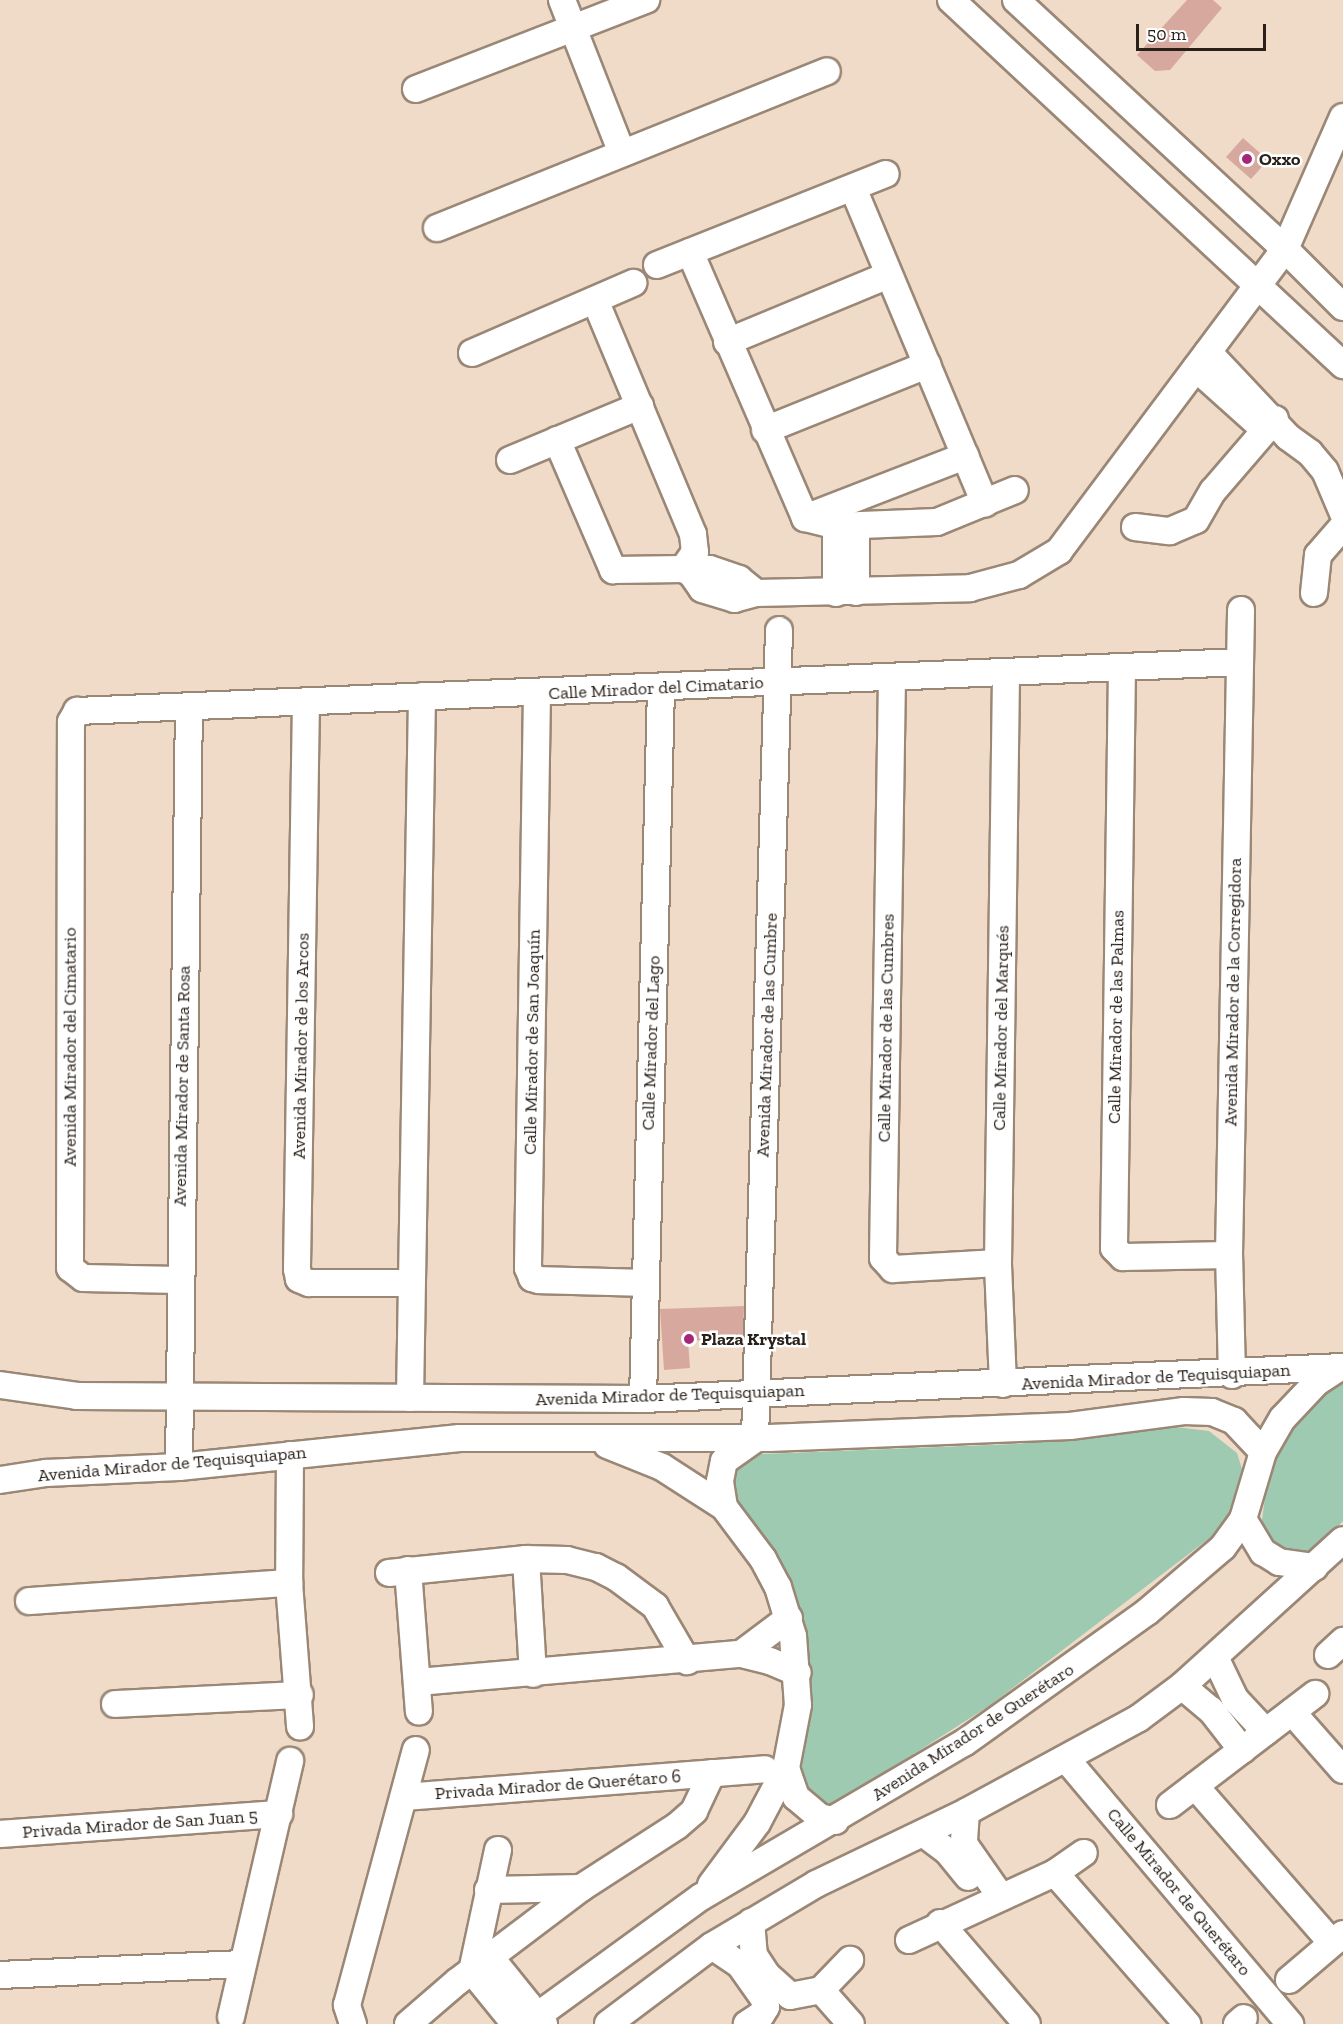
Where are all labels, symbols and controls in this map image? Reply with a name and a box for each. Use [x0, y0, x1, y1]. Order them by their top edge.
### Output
scale bar [1139, 12, 1270, 50]
text: 50 m [1147, 23, 1186, 45]
place label: Oxxo [1259, 148, 1300, 170]
marker: Oxxo [1240, 152, 1254, 166]
street label: Calle Mirador del Cimatario [548, 672, 764, 704]
street label: Avenida Mirador de la Corregidora [1220, 857, 1246, 1127]
street label: Calle Mirador de las Palmas [1103, 910, 1129, 1124]
street label: Avenida Mirador de las Cumbre [752, 912, 782, 1158]
street label: Calle Mirador de las Cumbres [873, 913, 899, 1143]
street label: Calle Mirador del Marqués [988, 925, 1014, 1131]
street label: Avenida Mirador del Cimatario [59, 927, 81, 1167]
street label: Calle Mirador de San Joaquín [519, 929, 545, 1155]
street label: Avenida Mirador de los Arcos [288, 932, 314, 1160]
street label: Calle Mirador del Lago [637, 955, 665, 1131]
street label: Avenida Mirador de Santa Rosa [169, 965, 195, 1207]
place label: Plaza Krystal [701, 1328, 806, 1350]
marker: Plaza Krystal [682, 1332, 696, 1346]
street label: Avenida Mirador de Tequisquiapan [1021, 1359, 1291, 1395]
street label: Avenida Mirador de Tequisquiapan [535, 1379, 805, 1411]
street label: Avenida Mirador de Tequisquiapan [37, 1441, 307, 1487]
street label: Avenida Mirador de Querétaro [868, 1659, 1078, 1805]
street label: Privada Mirador de Querétaro 6 [434, 1766, 682, 1804]
street label: Calle Mirador de Querétaro [1102, 1804, 1256, 1980]
street label: Privada Mirador de San Juan 5 [21, 1805, 259, 1843]

